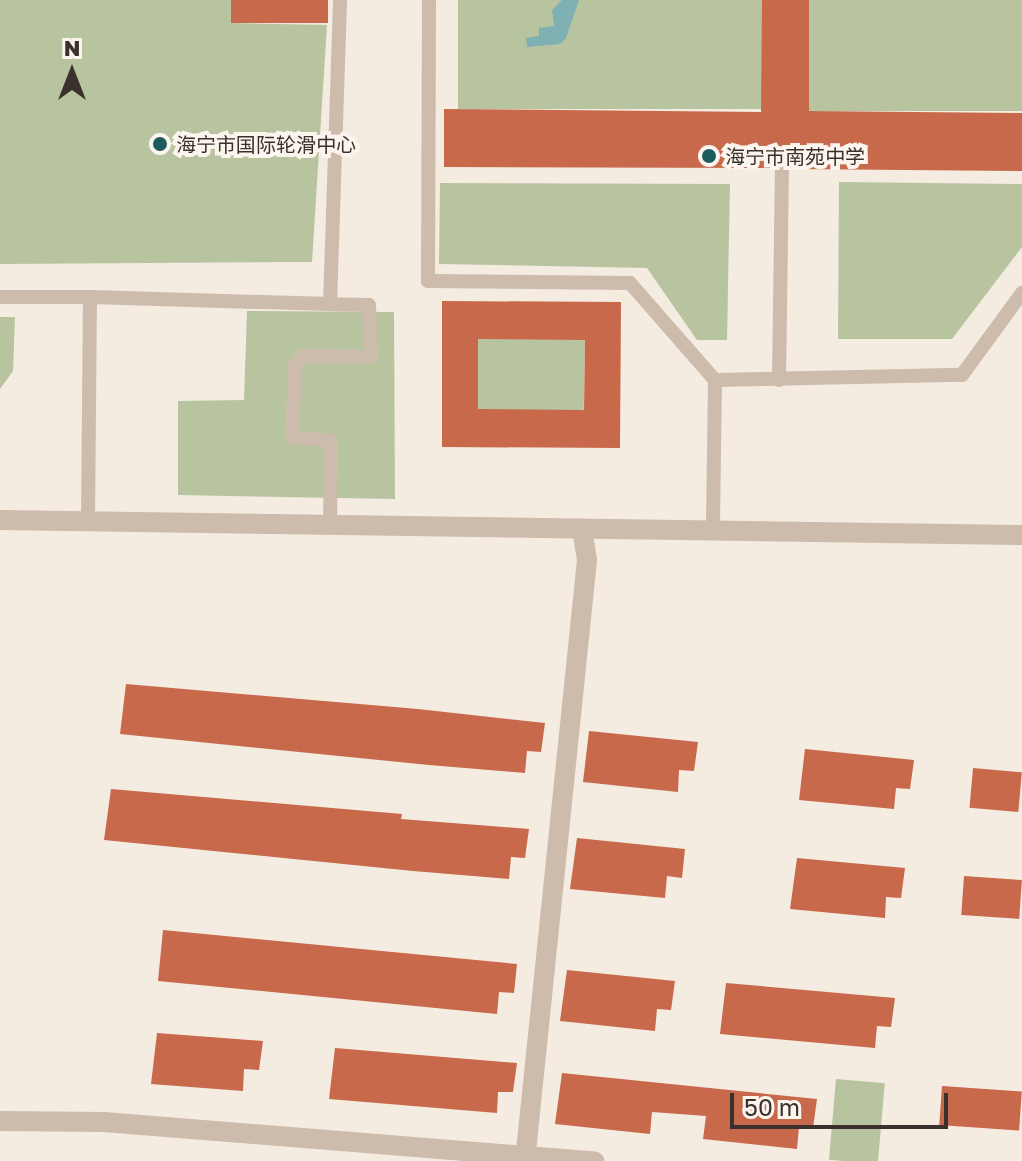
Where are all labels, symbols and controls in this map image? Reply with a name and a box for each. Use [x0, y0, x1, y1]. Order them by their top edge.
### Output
north arrow [32, 32, 112, 112]
text: N [64, 34, 80, 61]
place label: 海宁市国际轮滑中心 [176, 132, 356, 156]
marker: 海宁市国际轮滑中心 [151, 135, 169, 153]
place label: 海宁市南苑中学 [725, 144, 865, 168]
marker: 海宁市南苑中学 [700, 147, 718, 165]
scale bar [734, 1077, 952, 1127]
text: 50 m [744, 1092, 800, 1121]

